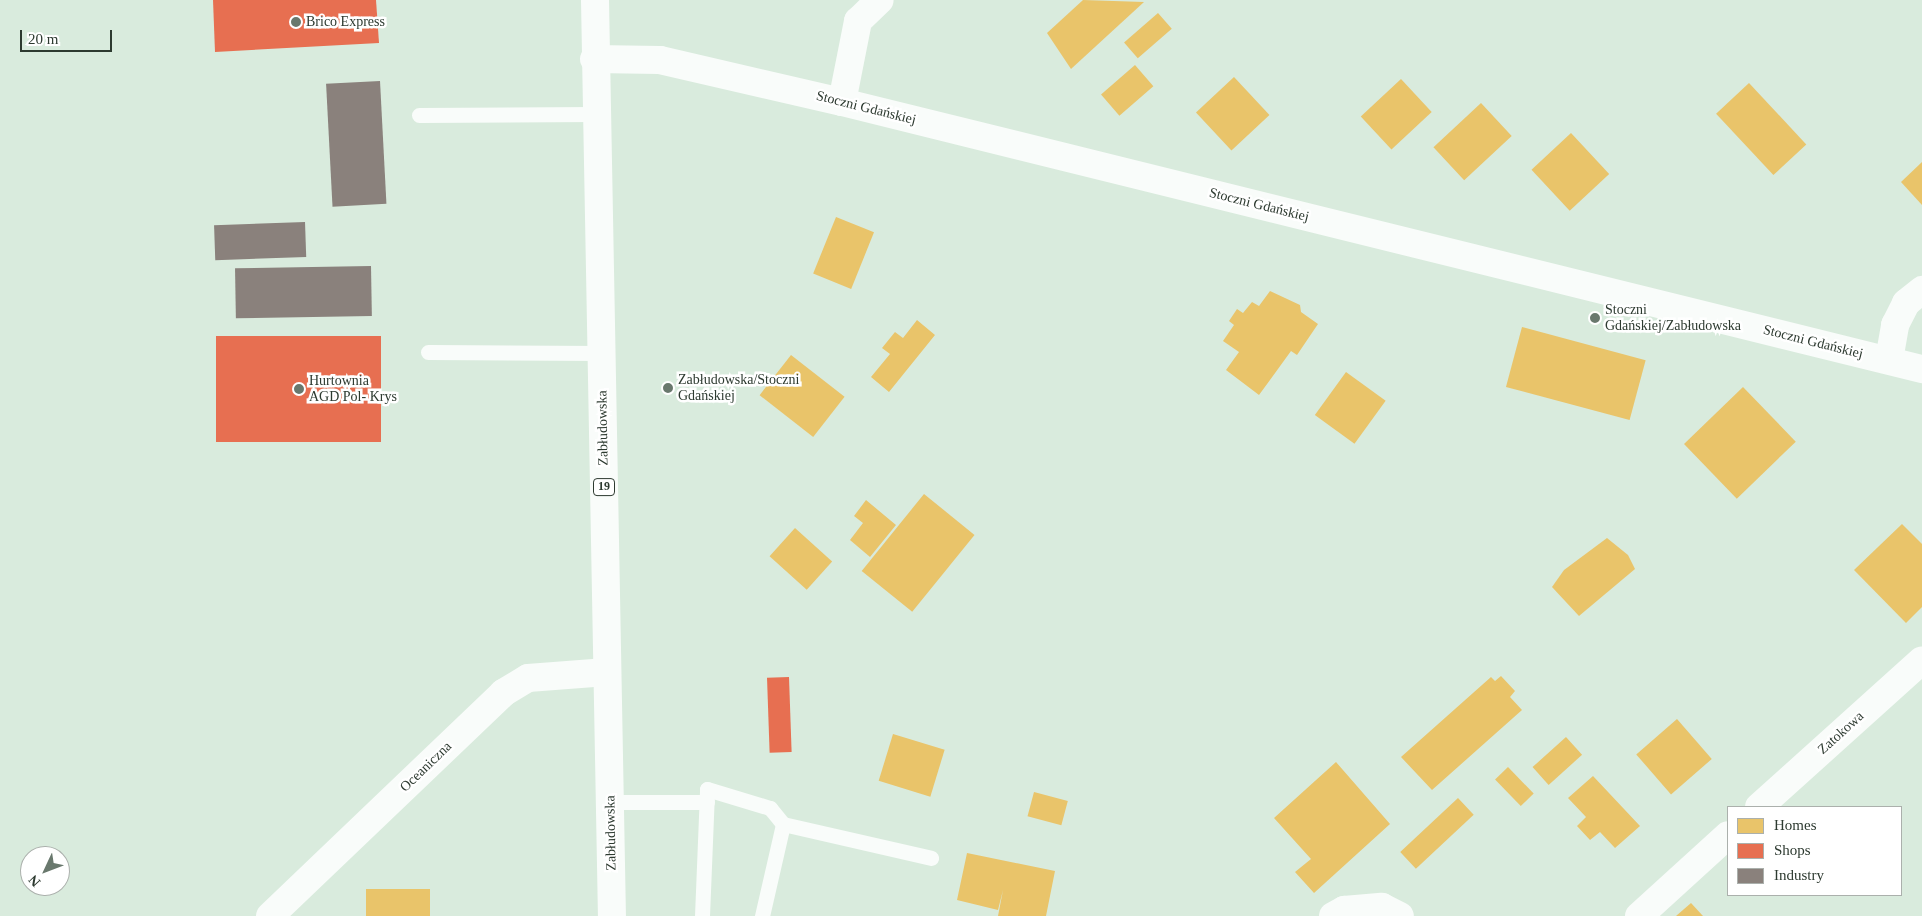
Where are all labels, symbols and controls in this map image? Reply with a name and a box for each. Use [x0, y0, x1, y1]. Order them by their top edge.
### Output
place label: Brico Express [306, 14, 385, 30]
marker: Brico Express [290, 16, 302, 28]
scale bar [22, 20, 115, 52]
text: 20 m [28, 31, 58, 47]
street label: Stoczni Gdańskiej [814, 87, 918, 129]
street label: Stoczni Gdańskiej [1207, 184, 1311, 226]
place label: Stoczni Gdańskiej/Zabłudowska [1605, 302, 1741, 334]
marker: Stoczni Gdańskiej/Zabłudowska [1589, 312, 1601, 324]
street label: Stoczni Gdańskiej [1761, 321, 1865, 363]
place label: Zabłudowska/Stoczni Gdańskiej [678, 372, 799, 404]
place label: Hurtownia AGD Pol- Krys [309, 373, 397, 406]
marker: Zabłudowska/Stoczni Gdańskiej [662, 382, 674, 394]
marker: Hurtownia AGD Pol- Krys [293, 383, 305, 395]
street label: Zabłudowska [594, 390, 612, 466]
road number: 19 [593, 478, 615, 497]
street label: Zatokowa [1815, 708, 1867, 758]
street label: Oceaniczna [397, 738, 455, 796]
street label: Zabłudowska [602, 795, 620, 871]
legend [1727, 806, 1902, 896]
text: Homes [1774, 817, 1817, 833]
text: Shops [1774, 842, 1811, 858]
north arrow [20, 846, 70, 896]
text: Industry [1774, 867, 1824, 883]
text: N [25, 872, 43, 890]

